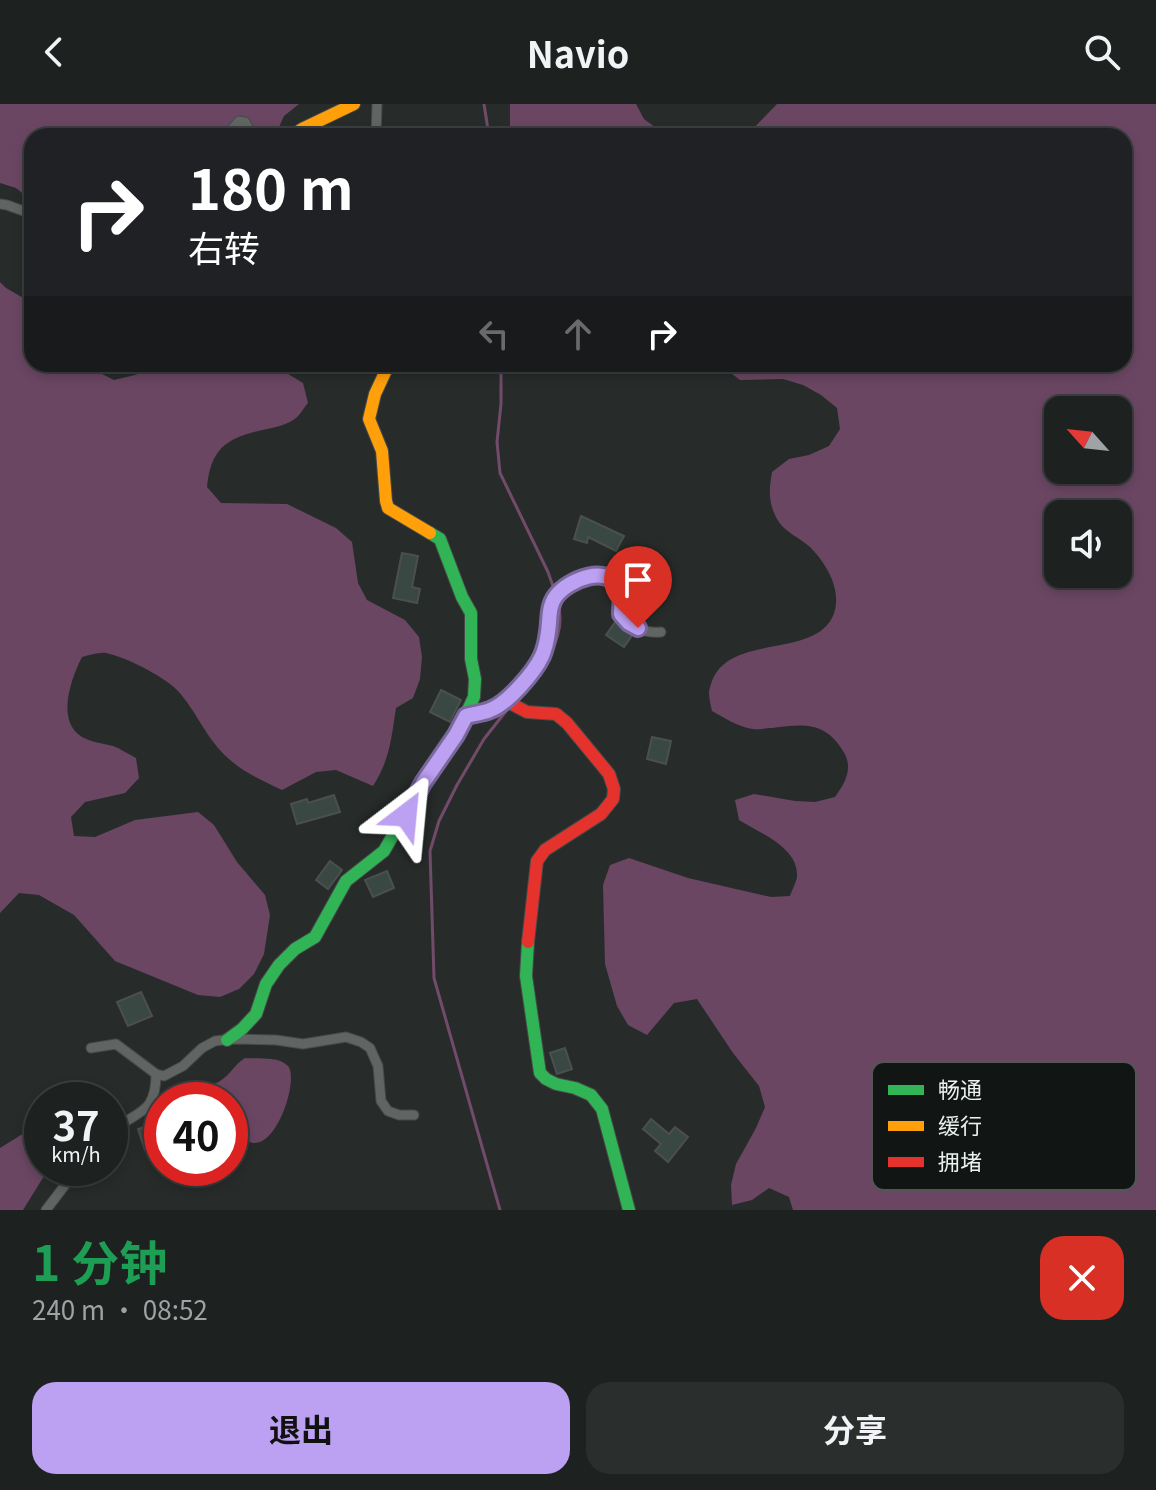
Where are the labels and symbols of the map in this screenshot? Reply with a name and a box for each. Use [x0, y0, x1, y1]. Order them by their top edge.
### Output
north arrow [1044, 396, 1132, 484]
pin [604, 546, 672, 628]
position arrow [364, 773, 448, 857]
legend [872, 1062, 1136, 1190]
text: 畅通 [938, 1072, 982, 1104]
speed limit sign: 40 [144, 1082, 248, 1186]
text: 缓行 [938, 1108, 982, 1140]
text: 拥堵 [938, 1144, 982, 1176]

